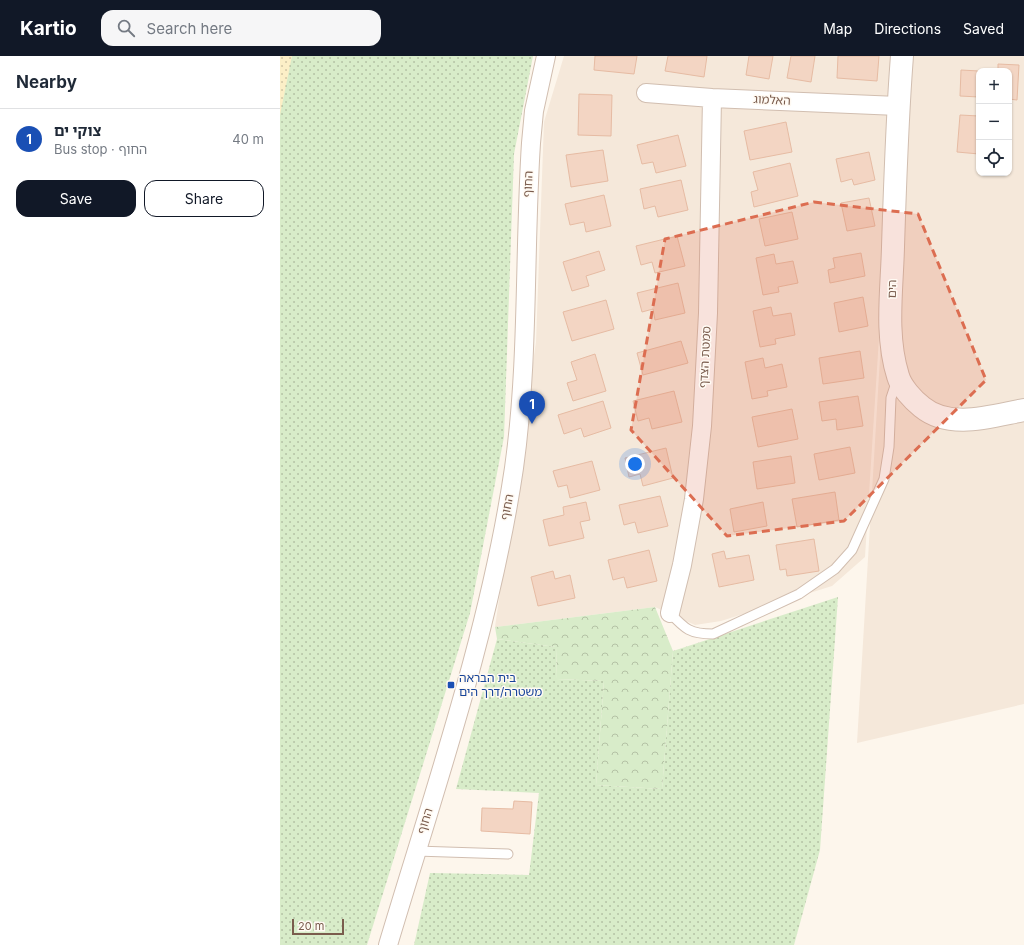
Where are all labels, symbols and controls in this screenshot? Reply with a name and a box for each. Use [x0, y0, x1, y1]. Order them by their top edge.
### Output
search box [101, 10, 381, 46]
text: Kartio [20, 17, 77, 40]
icon: search [115, 17, 137, 39]
text: Search here [147, 19, 232, 38]
text: Map [823, 20, 852, 37]
text: Directions [874, 20, 941, 37]
text: Saved [963, 20, 1004, 37]
map controls [976, 68, 1012, 176]
button: + [976, 68, 1012, 104]
text: Nearby [16, 72, 77, 92]
street label: האלמוג [753, 91, 791, 108]
button: − [976, 104, 1012, 140]
text: צוקי ים [54, 121, 101, 140]
text: 1 [26, 131, 32, 147]
text: 40 m [232, 131, 264, 147]
button: locate [976, 140, 1012, 176]
text: Bus stop · החוף [54, 141, 147, 157]
street label: החוף [519, 170, 536, 198]
button: Save [16, 180, 136, 217]
button: Share [144, 180, 264, 217]
street label: הים [884, 279, 899, 299]
street label: סמטת הצדף [695, 325, 714, 388]
pin: 1 [519, 391, 545, 424]
your location [625, 454, 645, 474]
street label: החוף [497, 492, 516, 521]
place label: בית הבראה משטרה/דרך הים [459, 670, 542, 699]
marker: בית הבראה משטרה/דרך הים [446, 680, 456, 690]
street label: החוף [413, 806, 436, 836]
scale bar [292, 917, 344, 936]
text: 20 m [298, 919, 324, 933]

